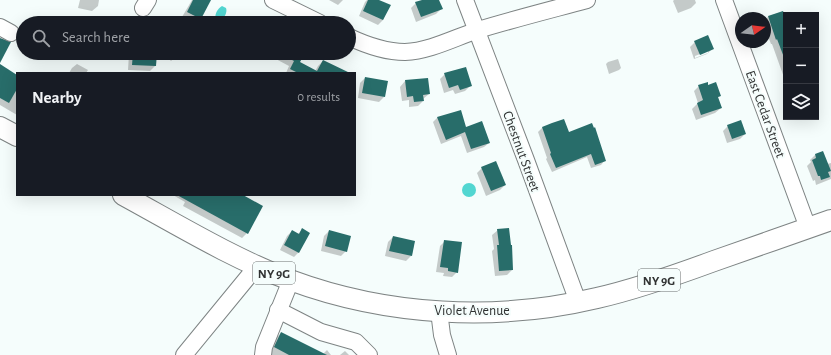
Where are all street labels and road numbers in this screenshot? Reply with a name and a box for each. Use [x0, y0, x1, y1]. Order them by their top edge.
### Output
street label: East Cedar Street [743, 69, 788, 160]
street label: Chestnut Street [500, 109, 542, 194]
road number: NY 9G [253, 262, 295, 284]
road number: NY 9G [638, 269, 680, 291]
street label: Violet Avenue [434, 304, 510, 318]

